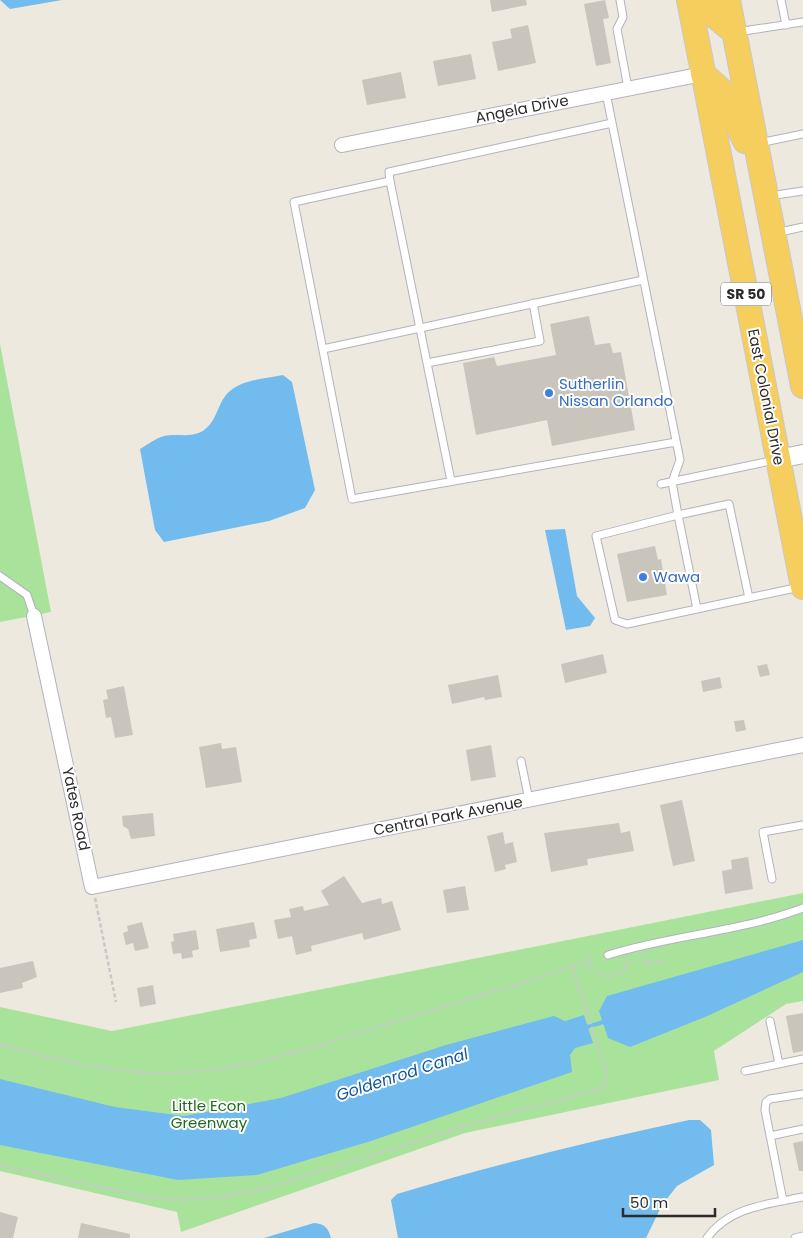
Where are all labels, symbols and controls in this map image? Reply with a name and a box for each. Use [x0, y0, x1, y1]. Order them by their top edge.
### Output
street label: Angela Drive [473, 89, 570, 128]
road number: SR 50 [721, 282, 771, 306]
street label: East Colonial Drive [743, 327, 790, 467]
place label: Sutherlin Nissan Orlando [559, 373, 673, 411]
marker: Sutherlin Nissan Orlando [543, 387, 555, 399]
place label: Wawa [653, 566, 700, 587]
marker: Wawa [637, 571, 649, 583]
street label: Yates Road [57, 765, 96, 852]
street label: Central Park Avenue [371, 791, 524, 840]
water label: Goldenrod Canal [333, 1042, 471, 1107]
park label: Little Econ Greenway [171, 1095, 248, 1133]
scale bar [623, 1186, 716, 1218]
text: 50 m [630, 1192, 668, 1213]

